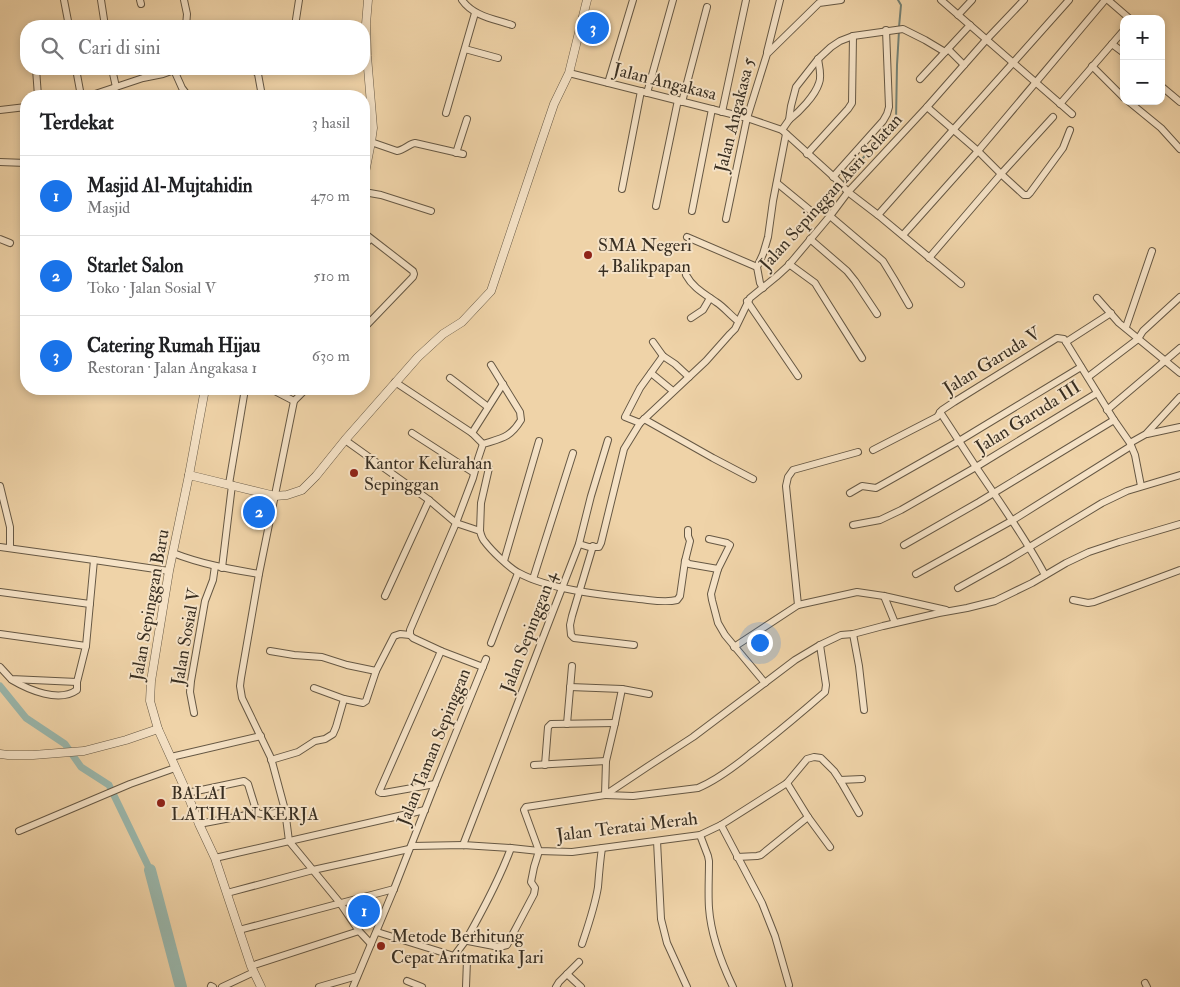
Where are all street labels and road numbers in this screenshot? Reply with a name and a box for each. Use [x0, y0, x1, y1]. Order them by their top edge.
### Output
street label: Jalan Angakasa 5 [709, 55, 760, 176]
street label: Jalan Angakasa [610, 58, 720, 106]
street label: Jalan Sepinggan Asri Selatan [754, 109, 908, 276]
street label: Jalan Garuda V [938, 321, 1046, 401]
street label: Jalan Garuda III [970, 376, 1085, 459]
street label: Jalan Sepinggan Baru [125, 527, 175, 684]
street label: Jalan Sepinggan 4 [495, 567, 563, 697]
street label: Jalan Sosial V [166, 586, 206, 688]
street label: Jalan Taman Sepinggan [392, 665, 476, 830]
street label: Jalan Teratai Merah [554, 807, 699, 847]

